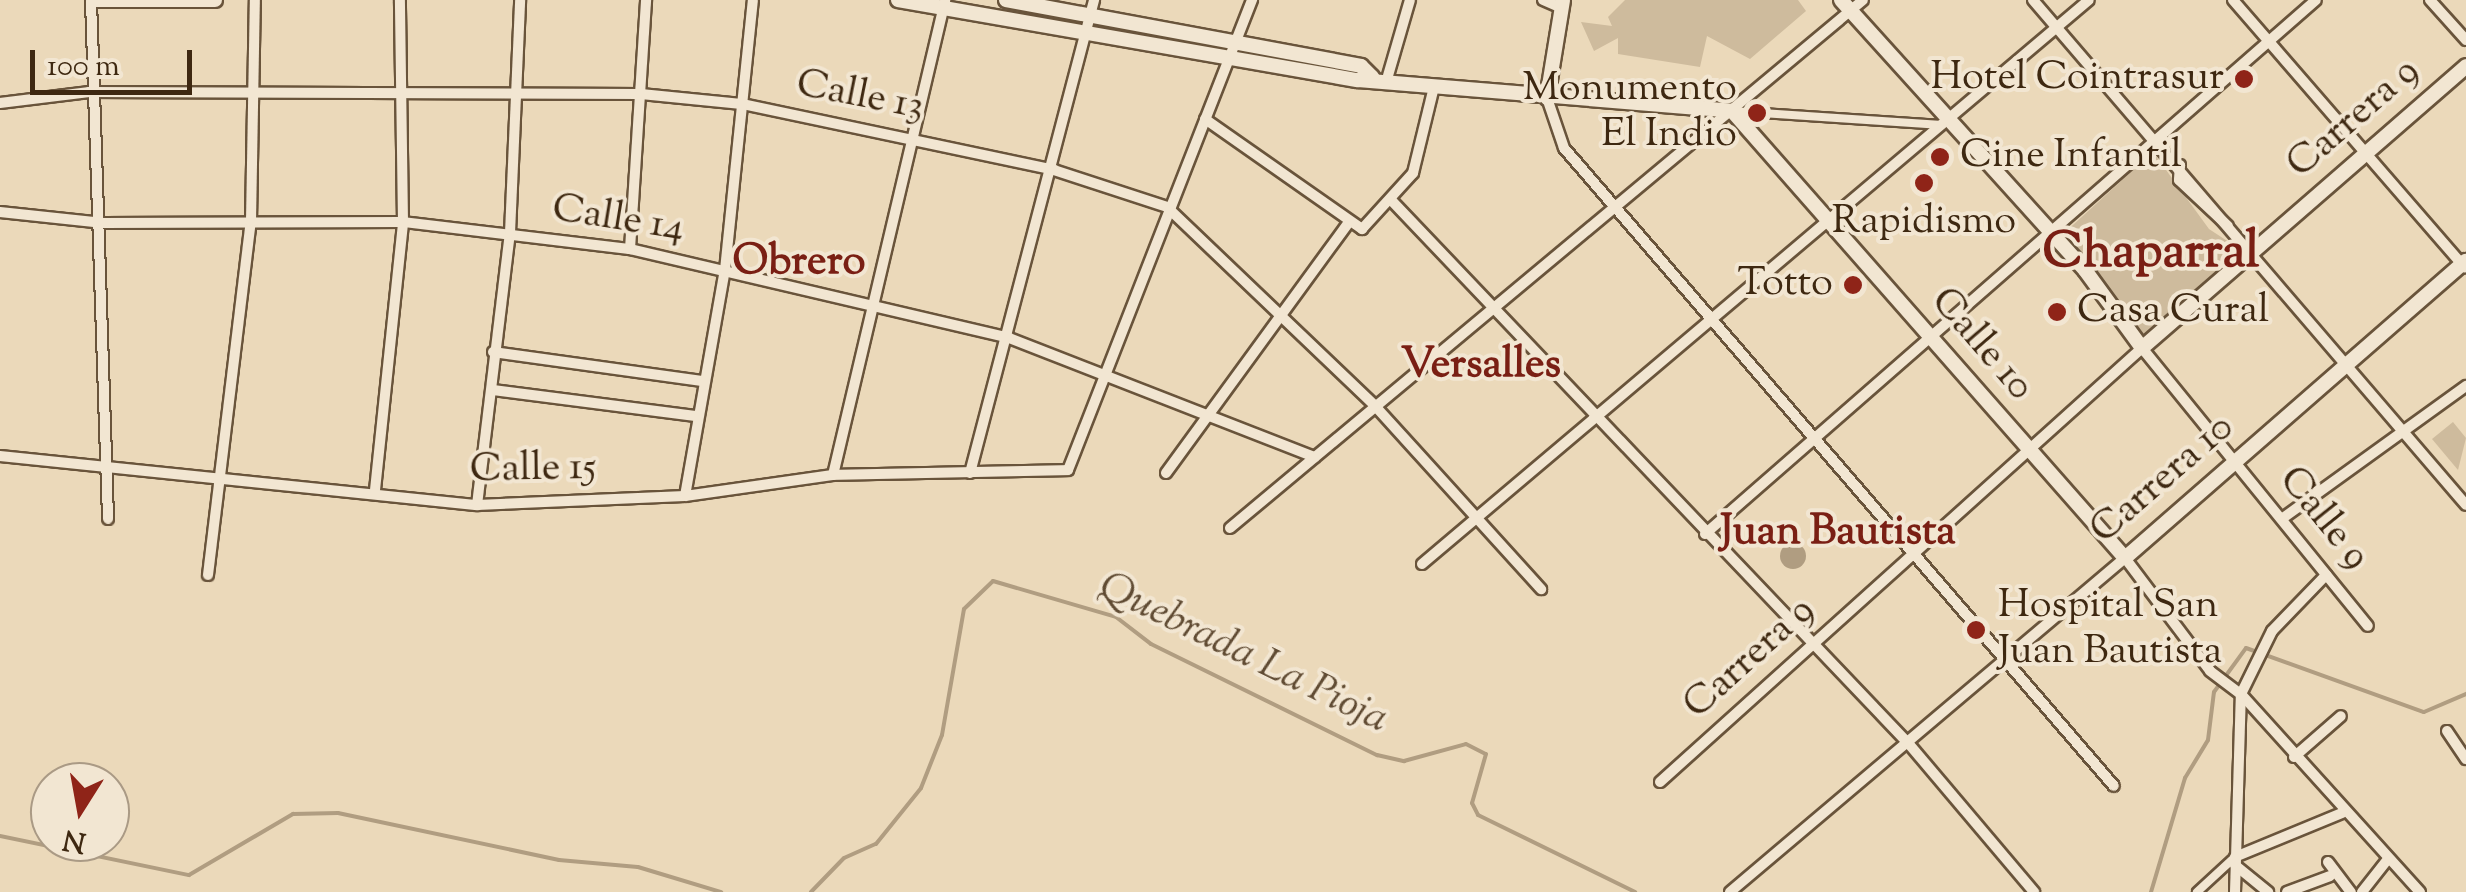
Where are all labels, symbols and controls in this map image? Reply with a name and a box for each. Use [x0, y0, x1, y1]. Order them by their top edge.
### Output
scale bar [35, 30, 198, 92]
text: 100 m [47, 46, 120, 89]
street label: Carrera 9 [2278, 49, 2430, 189]
place label: Hotel Cointrasur [1930, 55, 2224, 103]
street label: Calle 13 [792, 61, 928, 133]
place label: Monumento El Indio [1523, 66, 1737, 160]
marker: Hotel Cointrasur [2233, 68, 2255, 90]
marker: Monumento El Indio [1746, 102, 1768, 124]
place label: Cine Infantil [1960, 133, 2182, 181]
marker: Cine Infantil [1929, 146, 1951, 168]
marker: Rapidismo [1913, 172, 1935, 194]
street label: Calle 14 [549, 186, 687, 254]
place label: Rapidismo [1832, 199, 2016, 247]
district label: Chaparral [2043, 225, 2259, 285]
district label: Obrero [733, 238, 865, 288]
place label: Totto [1737, 261, 1833, 309]
marker: Totto [1842, 274, 1864, 296]
street label: Calle 10 [1919, 279, 2043, 411]
place label: Casa Cural [2077, 288, 2269, 336]
marker: Casa Cural [2046, 301, 2068, 323]
district label: Versalles [1401, 341, 1561, 391]
street label: Carrera 10 [2081, 405, 2245, 555]
street label: Calle 15 [469, 445, 597, 495]
street label: Calle 9 [2267, 458, 2379, 580]
district label: Juan Bautista [1720, 508, 1956, 558]
water label: Quebrada La Pioja [1090, 562, 1396, 746]
place label: Hospital San Juan Bautista [1998, 583, 2222, 677]
street label: Carrera 9 [1675, 588, 1825, 730]
marker: Hospital San Juan Bautista [1963, 617, 1989, 643]
north arrow [30, 762, 130, 862]
text: N [60, 818, 89, 861]

